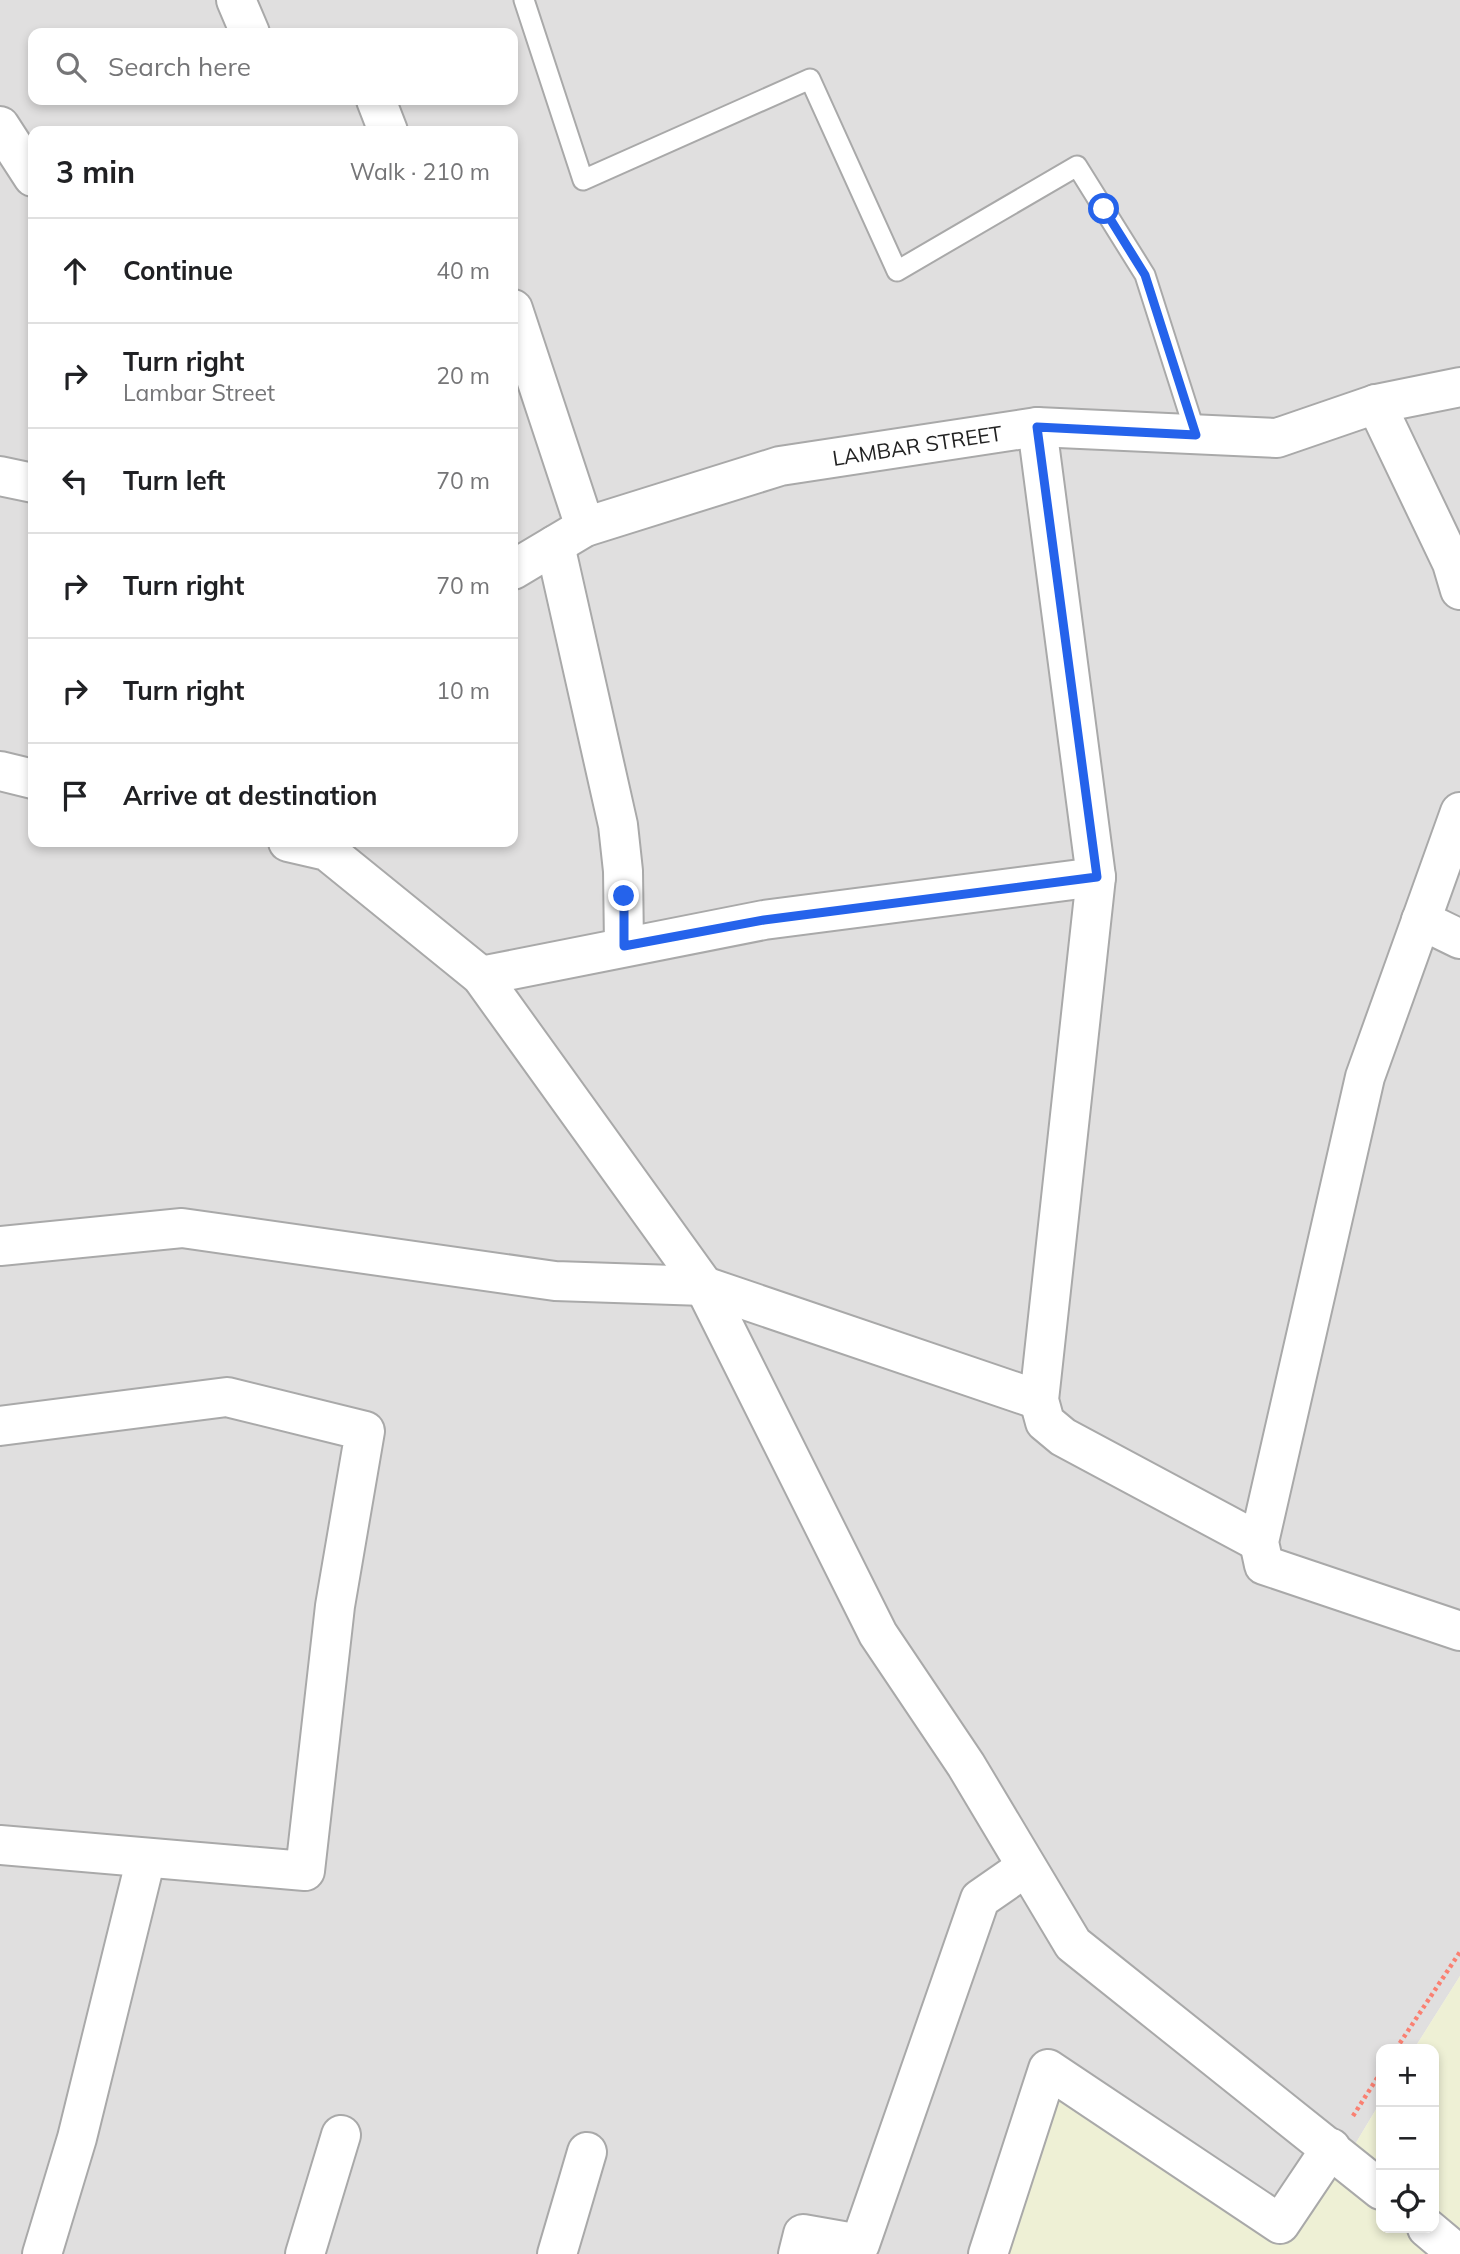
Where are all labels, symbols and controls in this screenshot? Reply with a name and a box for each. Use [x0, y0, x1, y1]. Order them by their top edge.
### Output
search box [28, 28, 518, 105]
icon: search [52, 48, 90, 86]
text: Search here [108, 50, 251, 83]
text: 3 min [56, 153, 135, 191]
text: Walk · 210 m [350, 157, 490, 186]
route start [1088, 193, 1119, 224]
icon: ahead [56, 252, 94, 290]
text: Continue [123, 254, 233, 287]
text: 40 m [436, 256, 490, 285]
text: Turn right [123, 345, 244, 378]
icon: right [56, 357, 94, 395]
text: 20 m [436, 361, 490, 390]
text: Lambar Street [123, 378, 275, 407]
street label: LAMBAR STREET [831, 419, 1004, 471]
icon: left [56, 462, 94, 500]
text: Turn left [123, 464, 225, 497]
text: 70 m [436, 466, 490, 495]
icon: right [56, 567, 94, 605]
text: Turn right [123, 569, 244, 602]
text: 70 m [436, 571, 490, 600]
icon: right [56, 672, 94, 710]
text: Turn right [123, 674, 244, 707]
text: 10 m [436, 676, 490, 705]
icon: arrive [56, 777, 94, 815]
text: Arrive at destination [123, 779, 378, 812]
route end [608, 880, 639, 911]
map controls [1376, 2044, 1439, 2233]
button: + [1376, 2044, 1439, 2107]
button: − [1376, 2107, 1439, 2170]
button: locate [1376, 2170, 1439, 2233]

